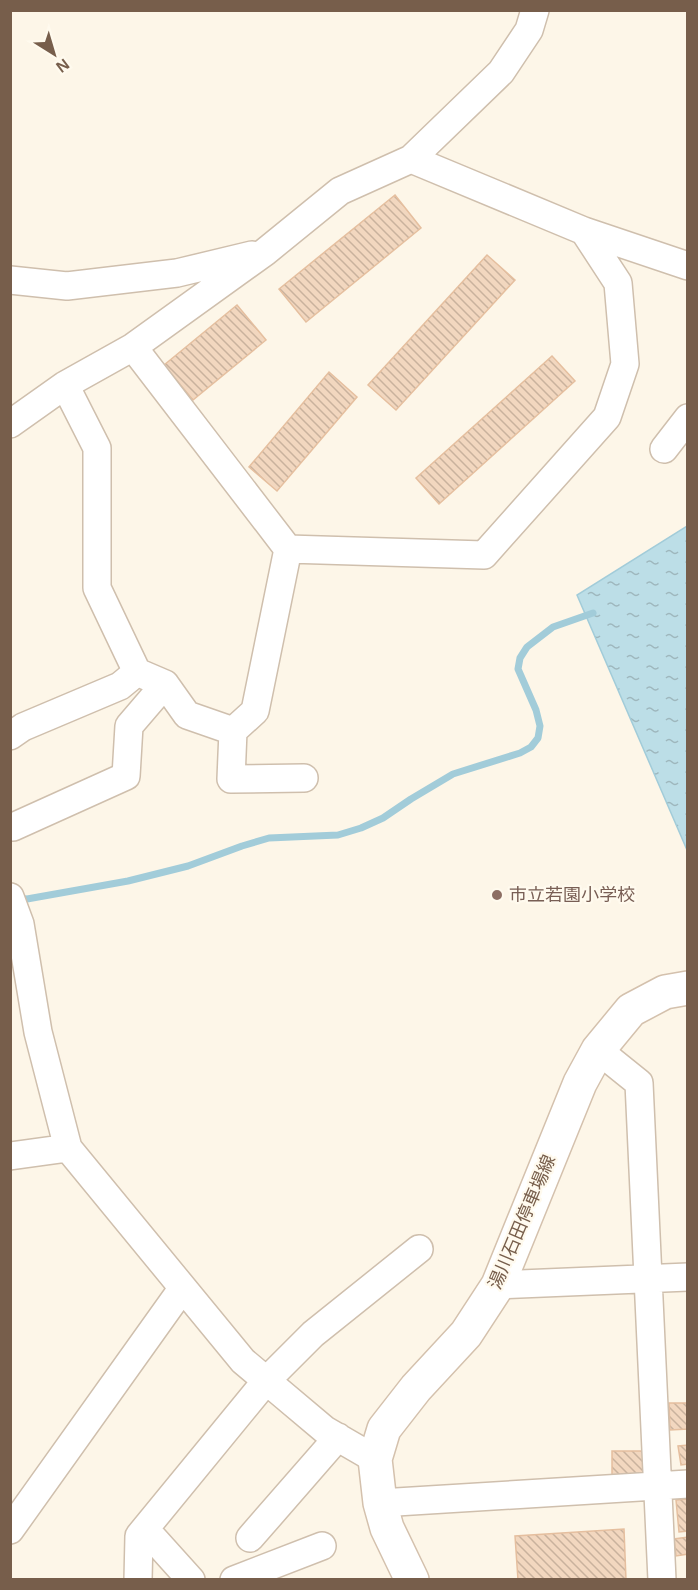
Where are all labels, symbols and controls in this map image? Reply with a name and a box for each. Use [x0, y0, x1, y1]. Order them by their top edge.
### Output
north arrow [24, 24, 84, 84]
text: N [53, 55, 72, 76]
place label: 市立若園小学校 [509, 885, 635, 905]
marker: 市立若園小学校 [490, 888, 504, 902]
street label: 湯川石田停車場線 [485, 1152, 559, 1292]

